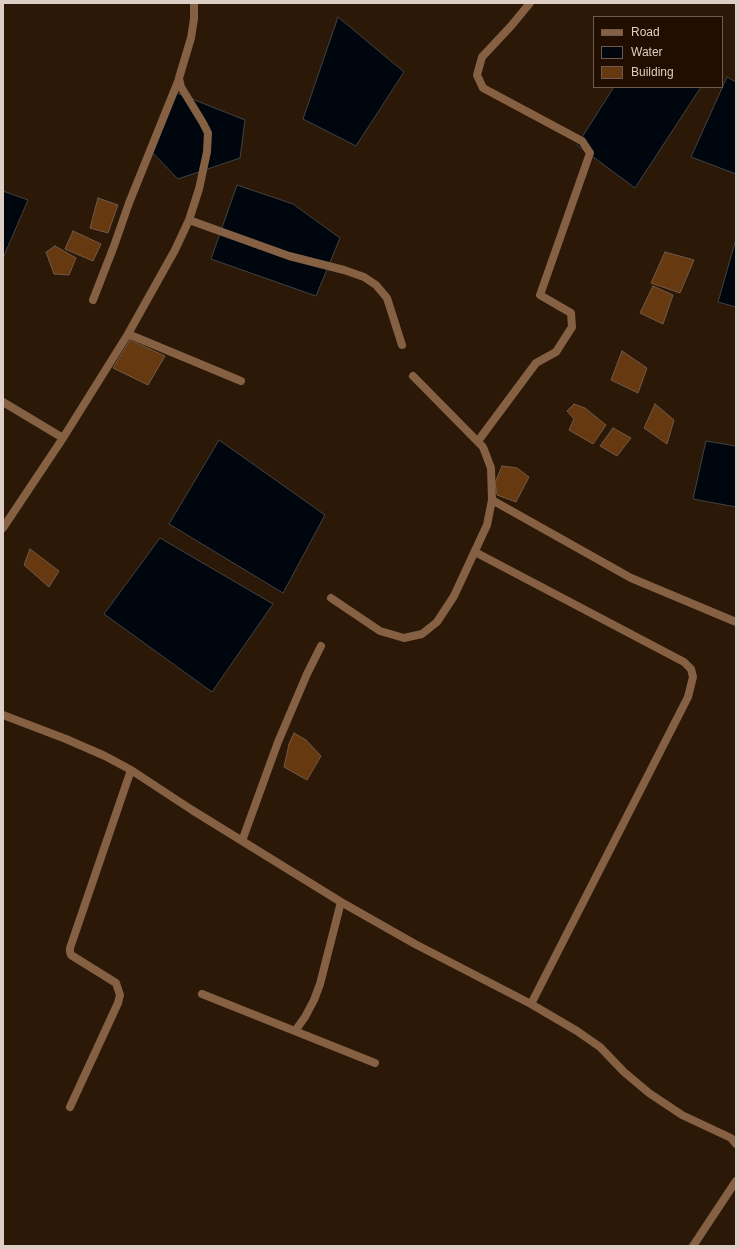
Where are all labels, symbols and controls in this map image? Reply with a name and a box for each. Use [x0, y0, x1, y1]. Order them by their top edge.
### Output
legend [593, 16, 723, 88]
text: Road [631, 25, 660, 39]
text: Water [631, 45, 663, 59]
text: Building [631, 65, 674, 79]

